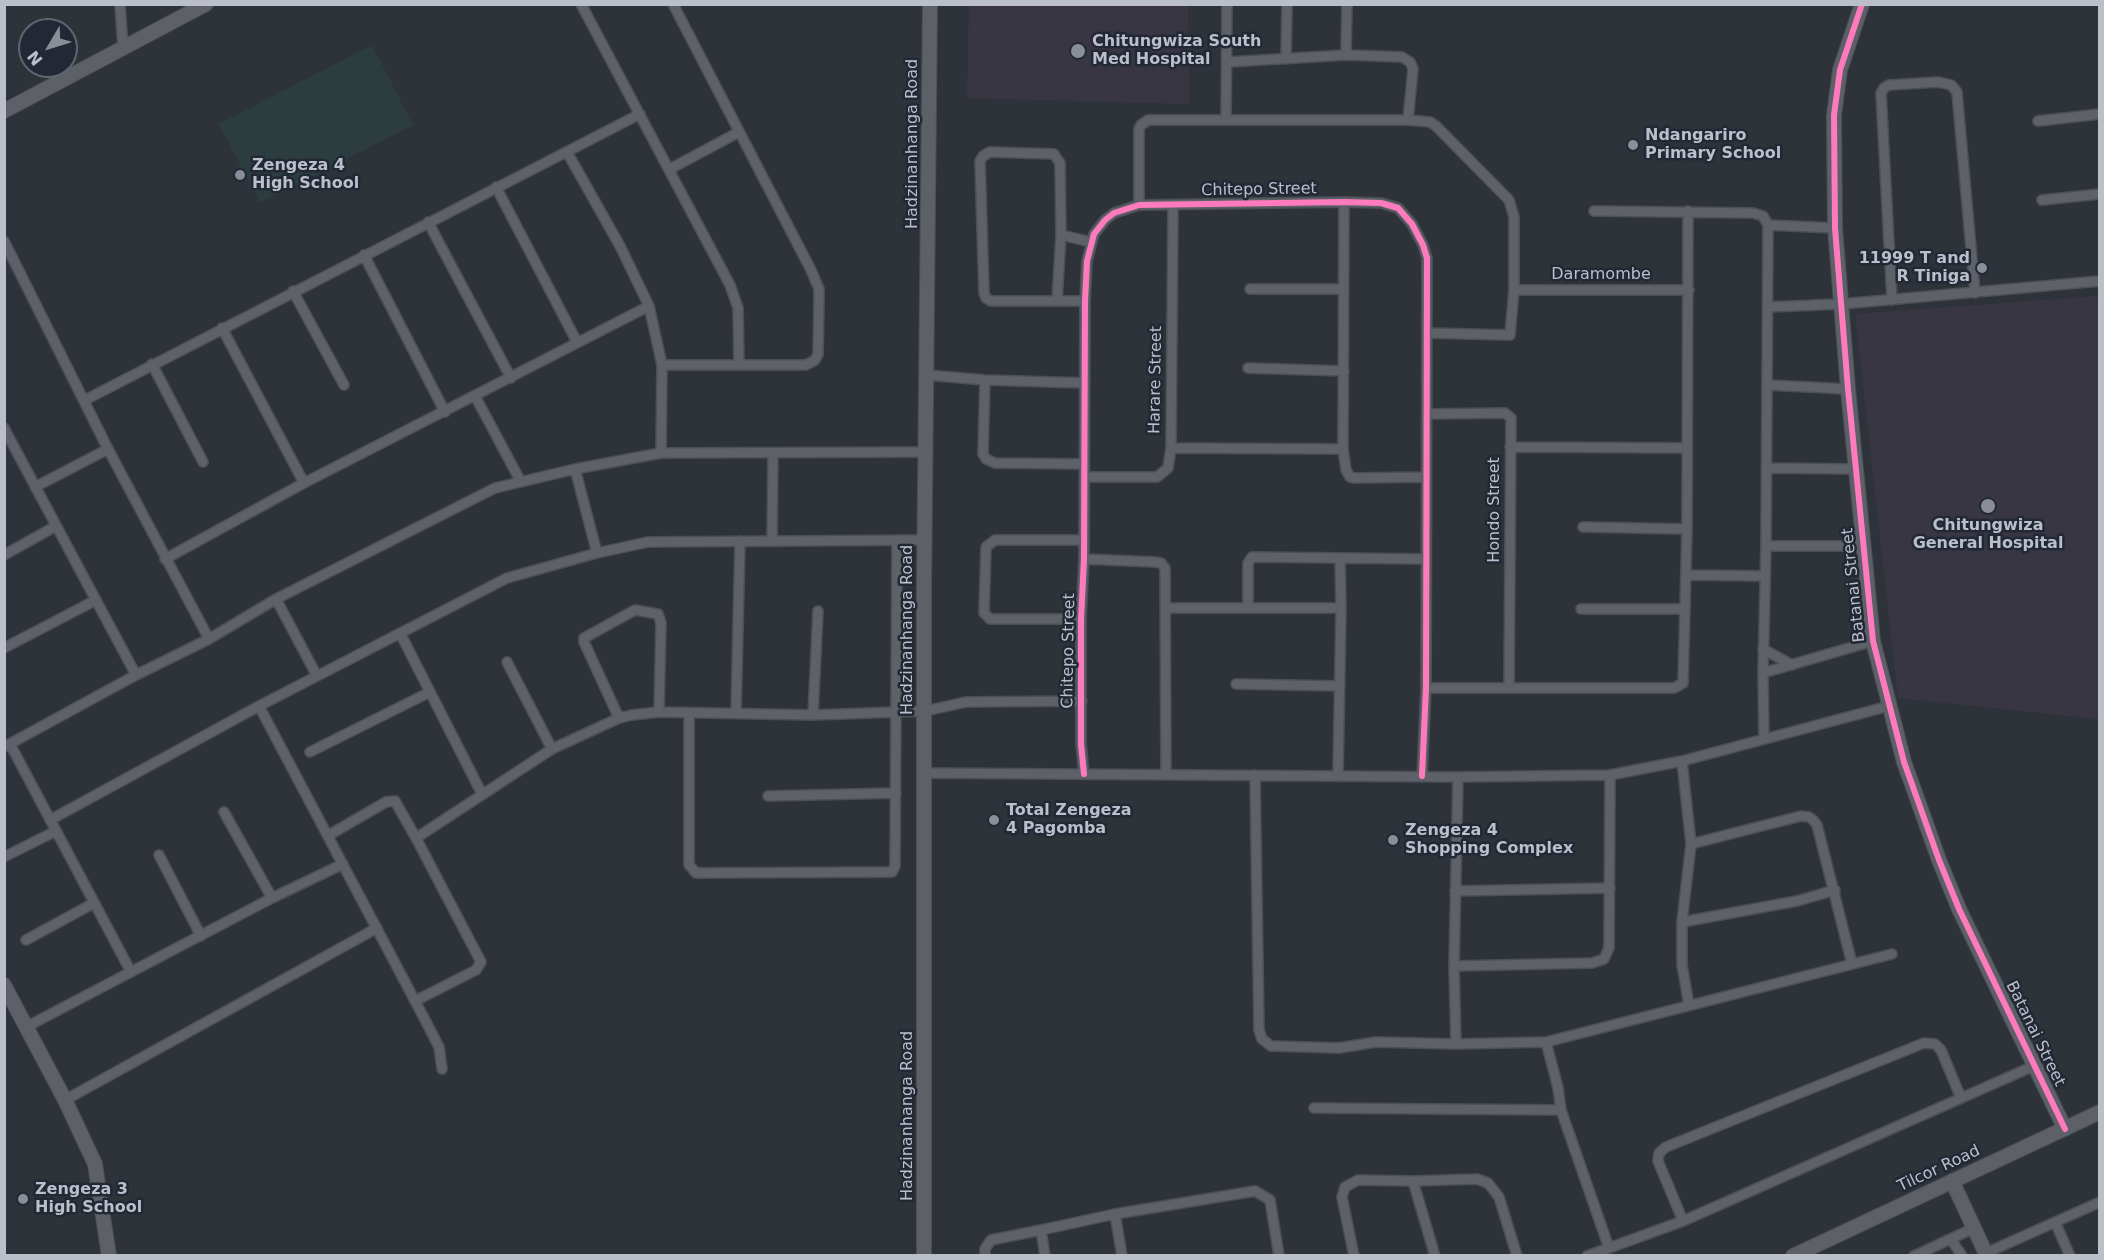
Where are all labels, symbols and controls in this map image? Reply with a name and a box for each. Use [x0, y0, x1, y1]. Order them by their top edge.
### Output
north arrow [18, 18, 78, 78]
place label: Chitungwiza South Med Hospital [1092, 32, 1261, 70]
marker: Chitungwiza South Med Hospital [1069, 42, 1087, 60]
text: N [23, 47, 47, 69]
street label: Hadzinanhanga Road [903, 59, 923, 229]
place label: Ndangariro Primary School [1645, 126, 1781, 164]
marker: Ndangariro Primary School [1626, 138, 1640, 152]
place label: Zengeza 4 High School [252, 156, 359, 194]
marker: Zengeza 4 High School [233, 168, 247, 182]
street label: Chitepo Street [1201, 179, 1317, 201]
place label: 11999 T and R Tiniga [1859, 249, 1970, 287]
marker: 11999 T and R Tiniga [1975, 261, 1989, 275]
street label: Daramombe [1551, 265, 1651, 285]
street label: Harare Street [1145, 326, 1167, 434]
street label: Hondo Street [1485, 457, 1505, 563]
marker: Chitungwiza General Hospital [1979, 497, 1997, 515]
place label: Chitungwiza General Hospital [1913, 516, 2063, 554]
street label: Batanai Street [1838, 527, 1870, 643]
street label: Hadzinanhanga Road [898, 545, 918, 715]
street label: Chitepo Street [1058, 593, 1080, 709]
place label: Total Zengeza 4 Pagomba [1006, 801, 1132, 839]
marker: Total Zengeza 4 Pagomba [987, 813, 1001, 827]
place label: Zengeza 4 Shopping Complex [1405, 821, 1573, 859]
marker: Zengeza 4 Shopping Complex [1386, 833, 1400, 847]
street label: Batanai Street [2001, 978, 2069, 1090]
street label: Hadzinanhanga Road [898, 1031, 918, 1201]
street label: Tilcor Road [1895, 1142, 1983, 1196]
place label: Zengeza 3 High School [35, 1180, 142, 1218]
marker: Zengeza 3 High School [16, 1192, 30, 1206]

